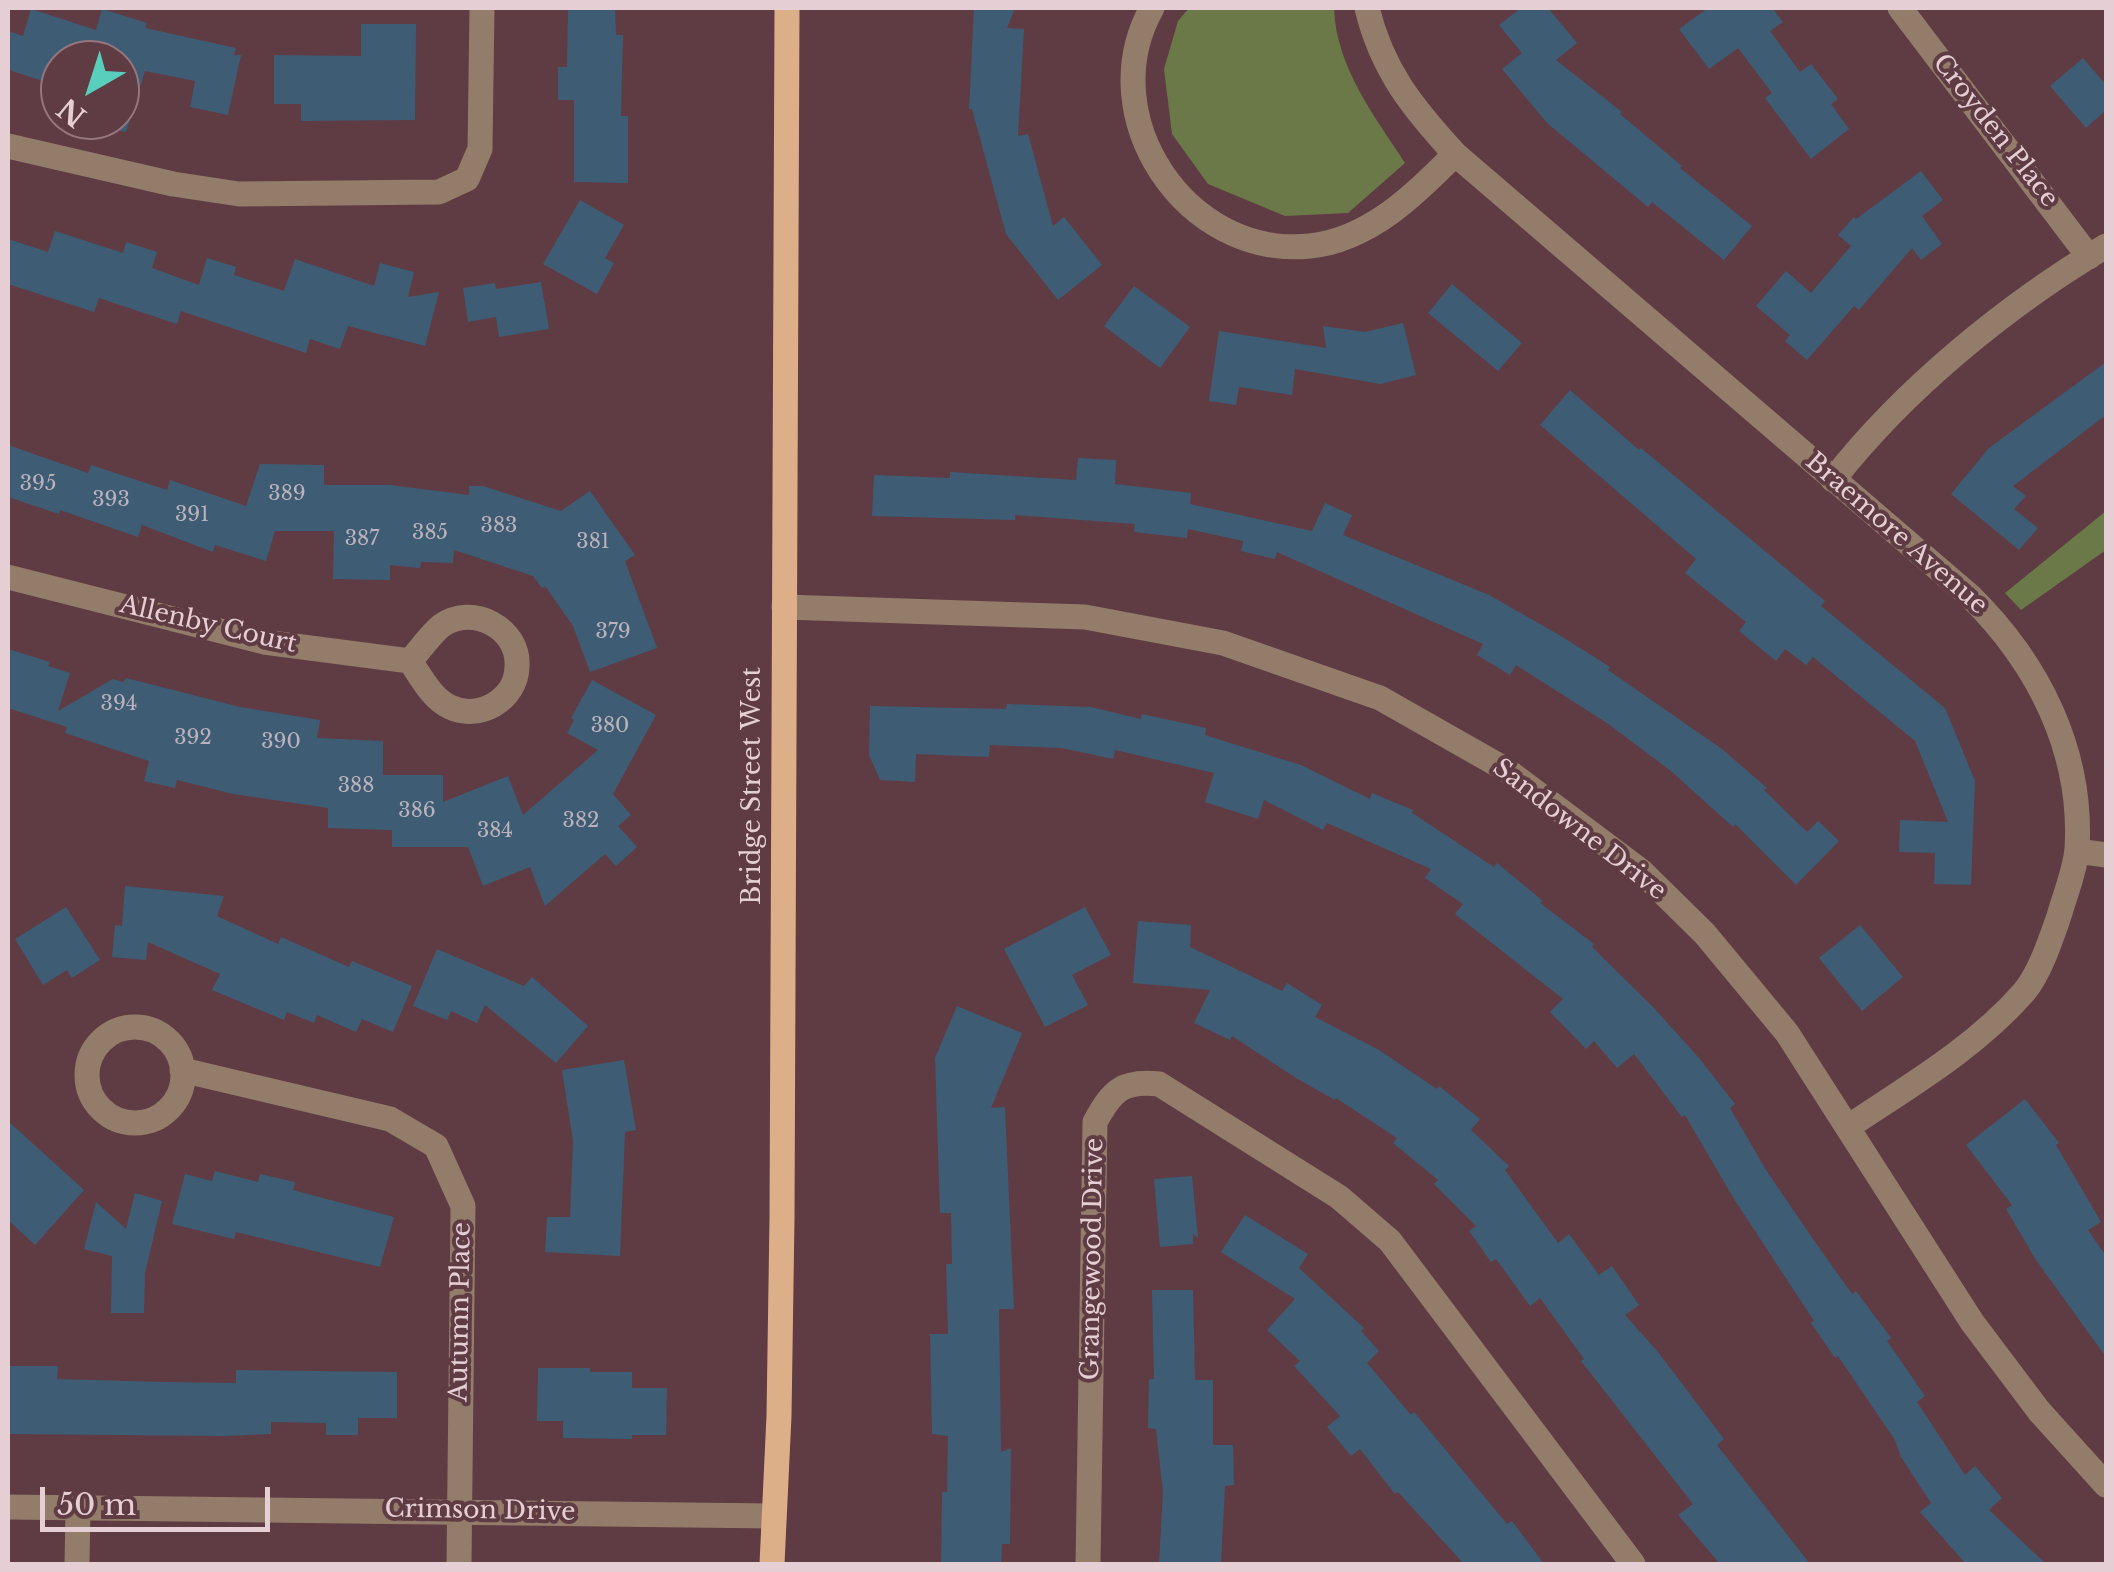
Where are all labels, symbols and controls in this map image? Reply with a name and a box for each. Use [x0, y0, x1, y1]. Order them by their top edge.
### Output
north arrow [40, 40, 140, 140]
street label: Croyden Place [1926, 49, 2064, 213]
text: N [51, 90, 93, 134]
street label: Braemore Avenue [1799, 447, 1993, 621]
house number: 395 [20, 472, 56, 496]
house number: 389 [268, 482, 306, 506]
house number: 393 [92, 488, 130, 512]
house number: 391 [175, 503, 209, 527]
house number: 383 [481, 514, 517, 538]
house number: 385 [412, 521, 448, 545]
house number: 387 [345, 527, 379, 551]
house number: 381 [576, 530, 610, 554]
street label: Allenby Court [117, 590, 299, 660]
house number: 379 [595, 620, 631, 644]
street label: Bridge Street West [738, 667, 768, 905]
house number: 394 [101, 692, 137, 716]
house number: 380 [591, 714, 629, 738]
house number: 392 [174, 726, 212, 750]
house number: 390 [261, 730, 301, 754]
street label: Sandowne Drive [1486, 753, 1672, 907]
house number: 388 [338, 774, 374, 798]
house number: 386 [398, 799, 436, 823]
house number: 382 [563, 809, 599, 833]
house number: 384 [477, 819, 513, 843]
street label: Grangewood Drive [1076, 1137, 1110, 1381]
street label: Autumn Place [444, 1222, 478, 1402]
scale bar [45, 1467, 275, 1529]
text: 50 m [57, 1486, 136, 1523]
street label: Crimson Drive [384, 1494, 576, 1528]

